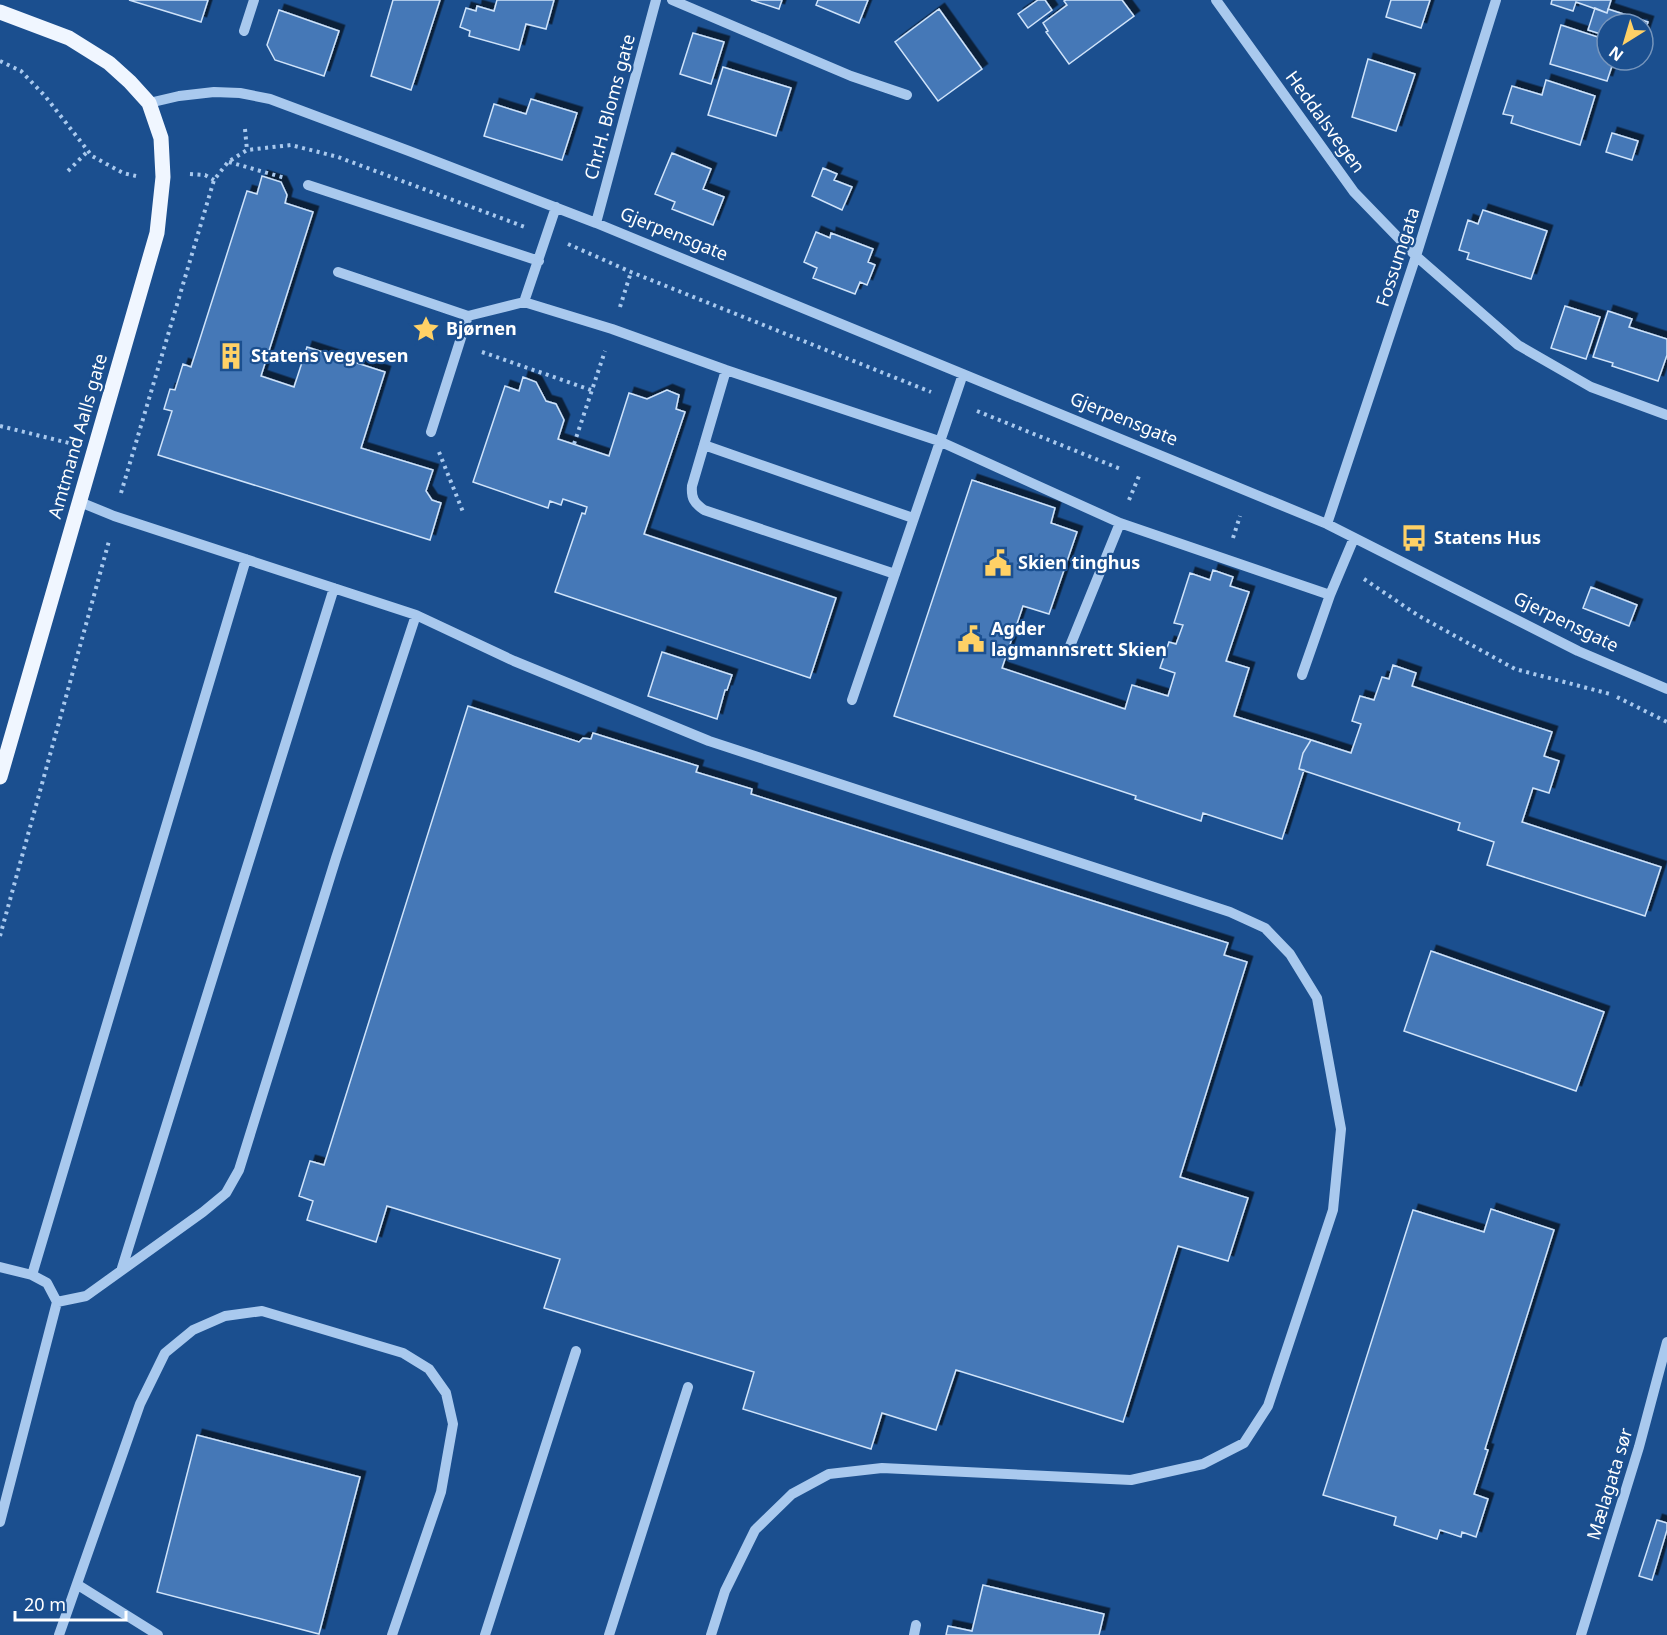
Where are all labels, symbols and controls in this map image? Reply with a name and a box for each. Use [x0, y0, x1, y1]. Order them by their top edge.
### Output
north arrow [1595, 12, 1655, 72]
street label: Chr.H. Bloms gate [578, 31, 640, 182]
text: N [1604, 41, 1628, 67]
street label: Heddalsvegen [1281, 66, 1371, 177]
street label: Gjerpensgate [617, 201, 732, 266]
street label: Fossumgata [1370, 204, 1424, 309]
place icon: Bjørnen [411, 314, 441, 344]
place label: Bjørnen [446, 316, 517, 340]
building icon: Statens vegvesen [216, 341, 246, 371]
place label: Statens vegvesen [251, 343, 408, 367]
street label: Amtmand Aalls gate [42, 350, 112, 521]
street label: Gjerpensgate [1067, 386, 1182, 451]
bus stop icon: Statens Hus [1399, 523, 1429, 553]
place label: Statens Hus [1434, 525, 1541, 549]
public building icon: Skien tinghus [983, 548, 1013, 578]
place label: Skien tinghus [1018, 550, 1140, 574]
street label: Gjerpensgate [1510, 585, 1623, 657]
place label: Agder lagmannsrett Skien [991, 616, 1167, 661]
public building icon: Agder lagmannsrett Skien [956, 624, 986, 654]
street label: Mælagata sør [1581, 1424, 1638, 1543]
scale bar [15, 1584, 126, 1622]
text: 20 m [24, 1592, 66, 1616]

